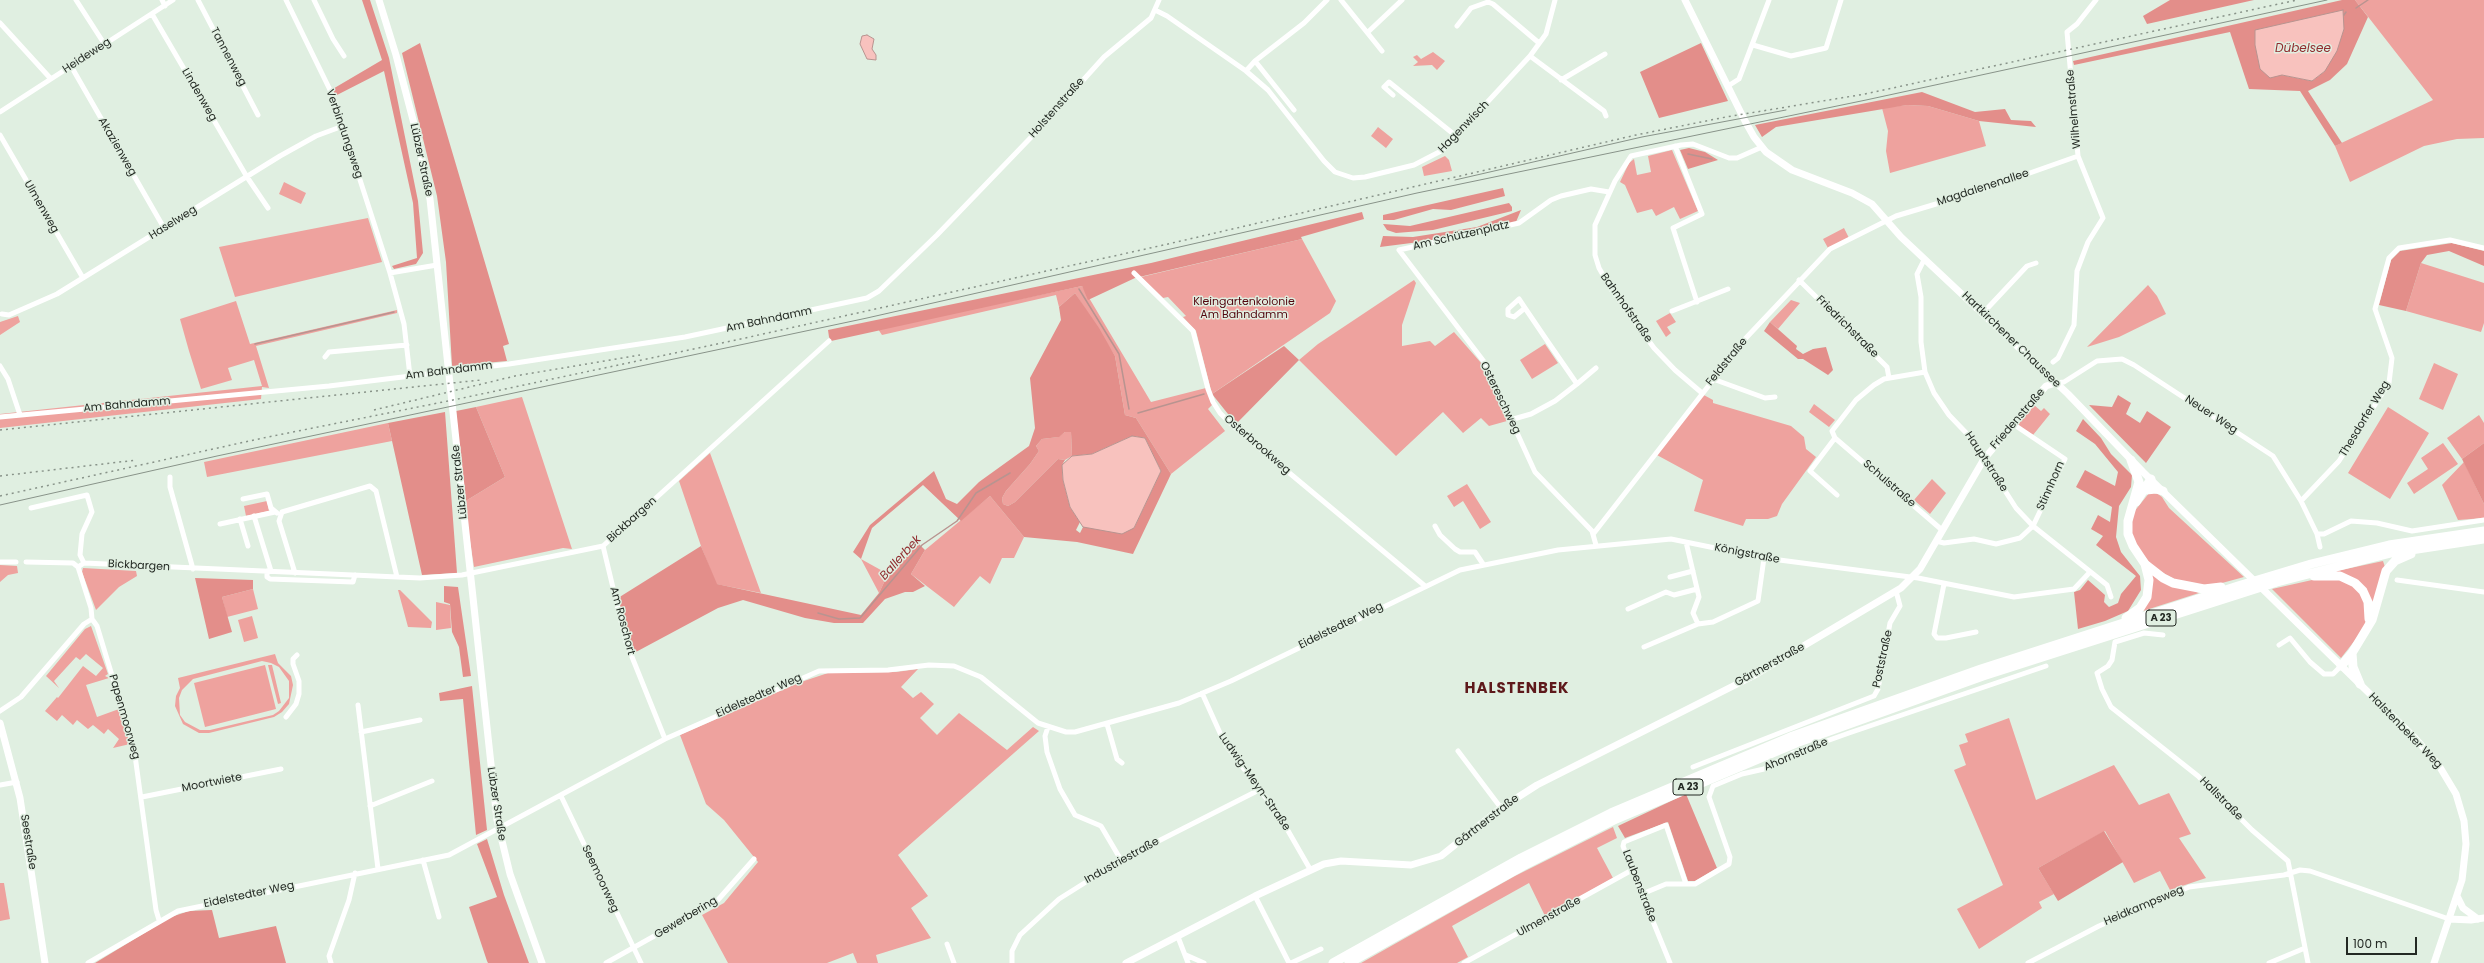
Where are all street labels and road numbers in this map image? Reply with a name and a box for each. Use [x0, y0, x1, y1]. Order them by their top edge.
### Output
street label: Tannenweg [207, 25, 249, 89]
street label: Heideweg [60, 36, 114, 76]
street label: Lindenweg [179, 66, 219, 124]
street label: Wilhelmstraße [2064, 69, 2084, 149]
street label: Holstenstraße [1026, 75, 1088, 141]
street label: Verbindungsweg [323, 88, 365, 180]
street label: Hagenwisch [1436, 98, 1492, 156]
street label: Akazienweg [95, 115, 139, 179]
street label: Lübzer Straße [407, 122, 435, 198]
street label: Magdalenenallee [1935, 167, 2031, 209]
street label: Ulmenweg [21, 178, 61, 236]
street label: Haselweg [147, 203, 199, 243]
street label: Am Schützenplatz [1412, 219, 1510, 253]
street label: Bahnhofstraße [1597, 271, 1655, 345]
street label: Hartkirchener Chaussee [1959, 289, 2063, 391]
street label: Friedrichstraße [1813, 293, 1881, 361]
street label: Am Bahndamm [725, 304, 813, 336]
street label: Feldstraße [1704, 335, 1750, 389]
street label: Am Bahndamm [405, 359, 493, 383]
street label: Ostereschweg [1477, 360, 1523, 436]
street label: Thesdorfer Weg [2337, 378, 2393, 460]
street label: Friedenstraße [1988, 386, 2048, 452]
street label: Neuer Weg [2182, 393, 2240, 437]
street label: Am Bahndamm [83, 395, 171, 415]
street label: Osterbrookweg [1221, 413, 1293, 477]
street label: Hauptstraße [1962, 429, 2010, 495]
street label: Lübzer Straße [450, 444, 470, 520]
street label: Schulstraße [1860, 458, 1918, 510]
street label: Stinnhorn [2034, 459, 2068, 513]
street label: Bickbargen [605, 494, 659, 546]
street label: Königstraße [1713, 541, 1781, 567]
street label: Bickbargen [108, 558, 170, 574]
street label: Am Roschort [607, 585, 637, 657]
street label: Eidelstedter Weg [1297, 600, 1385, 652]
road number: A 23 [2146, 610, 2176, 626]
street label: Poststraße [1870, 629, 1896, 689]
street label: Gärtnerstraße [1733, 640, 1807, 690]
street label: Eidelstedter Weg [714, 671, 804, 721]
street label: Papenmoorweg [106, 673, 142, 761]
street label: Halstenbeker Weg [2365, 690, 2445, 772]
street label: Ludwig-Meyn-Straße [1215, 731, 1293, 833]
street label: Ahornstraße [1762, 736, 1830, 774]
street label: Lübzer Straße [484, 766, 508, 842]
street label: Moortwiete [181, 771, 243, 795]
street label: Hallstraße [2197, 775, 2245, 823]
road number: A 23 [1673, 779, 1703, 795]
street label: Gärtnerstraße [1452, 792, 1522, 850]
street label: Seestraße [17, 813, 39, 871]
street label: Industriestraße [1082, 835, 1162, 887]
street label: Seemoorweg [579, 843, 621, 915]
street label: Laubenstraße [1619, 848, 1659, 924]
street label: Eidelstedter Weg [203, 879, 295, 911]
street label: Heidkampsweg [2102, 883, 2186, 929]
street label: Gewerbering [652, 894, 720, 942]
street label: Ulmenstraße [1515, 894, 1583, 940]

